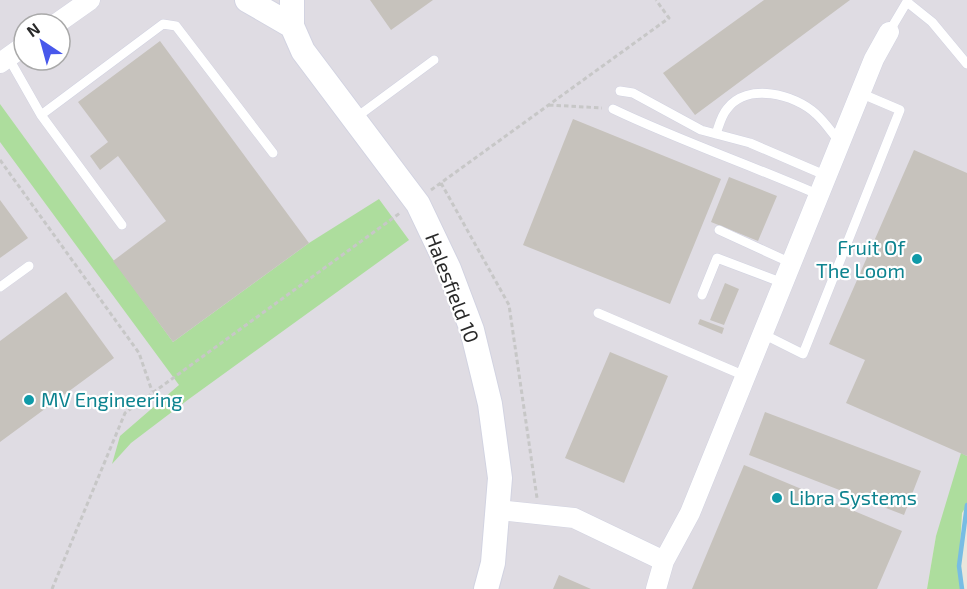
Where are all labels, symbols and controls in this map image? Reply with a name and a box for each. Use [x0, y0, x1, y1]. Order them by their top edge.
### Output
north arrow [12, 12, 72, 72]
text: N [23, 18, 43, 41]
street label: Halesfield 10 [421, 229, 485, 346]
place label: Fruit Of The Loom [816, 235, 905, 282]
marker: Fruit Of The Loom [910, 252, 924, 266]
place label: MV Engineering [41, 387, 183, 411]
marker: MV Engineering [22, 393, 36, 407]
place label: Libra Systems [789, 485, 917, 509]
marker: Libra Systems [770, 491, 784, 505]

